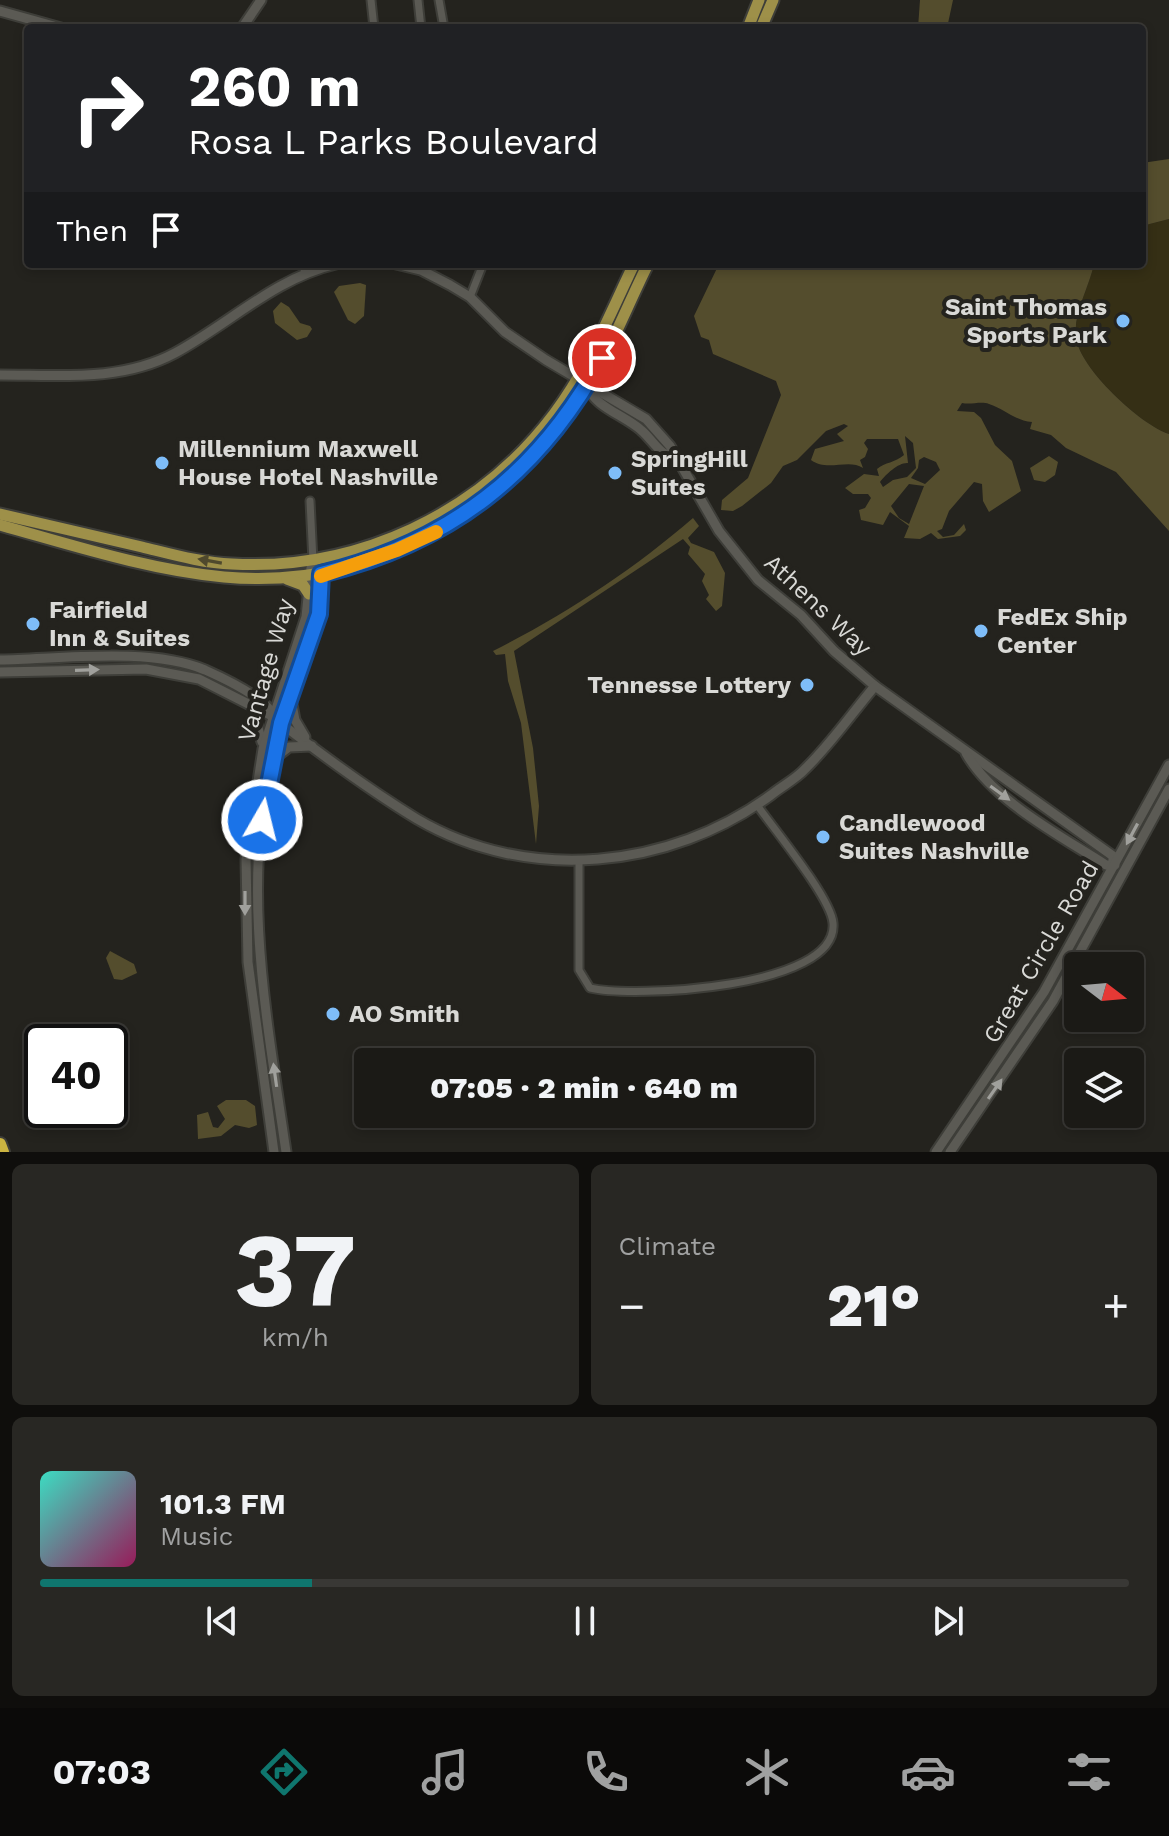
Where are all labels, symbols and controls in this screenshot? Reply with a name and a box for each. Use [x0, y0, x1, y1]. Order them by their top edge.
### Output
text: 260 m [188, 54, 361, 120]
icon: right [56, 56, 160, 160]
text: Rosa L Parks Boulevard [188, 121, 599, 163]
icon: arrive [144, 208, 188, 252]
text: Then [56, 213, 128, 248]
place label: Saint Thomas Sports Park [945, 293, 1107, 349]
marker: Saint Thomas Sports Park [1114, 312, 1132, 330]
pin [568, 324, 636, 392]
icon: arrive [580, 336, 624, 380]
place label: Millennium Maxwell House Hotel Nashville [178, 435, 438, 491]
place label: SpringHill Suites [631, 445, 748, 501]
marker: Millennium Maxwell House Hotel Nashville [153, 454, 171, 472]
marker: SpringHill Suites [606, 464, 624, 482]
street label: Athens Way [759, 548, 878, 662]
one-way arrow [197, 554, 222, 566]
street label: Vantage Way [232, 595, 300, 745]
place label: Fairfield Inn & Suites [49, 596, 190, 652]
place label: FedEx Ship Center [997, 603, 1127, 659]
marker: Fairfield Inn & Suites [24, 615, 42, 633]
marker: FedEx Ship Center [972, 622, 990, 640]
one-way arrow [75, 663, 100, 676]
place label: Tennesse Lottery [587, 671, 791, 699]
marker: Tennesse Lottery [798, 676, 816, 694]
position arrow [220, 778, 304, 862]
one-way arrow [990, 784, 1011, 800]
place label: Candlewood Suites Nashville [839, 809, 1029, 865]
one-way arrow [1125, 822, 1139, 845]
marker: Candlewood Suites Nashville [814, 828, 832, 846]
street label: Great Circle Road [977, 856, 1105, 1048]
one-way arrow [239, 891, 251, 916]
north arrow [1064, 952, 1144, 1032]
map controls [1064, 952, 1144, 1128]
place label: AO Smith [349, 1000, 460, 1028]
marker: AO Smith [324, 1005, 342, 1023]
speed limit sign: 40 [24, 1024, 128, 1128]
button: layers [1064, 1048, 1144, 1128]
one-way arrow [268, 1062, 281, 1087]
text: 07:05 · 2 min · 640 m [430, 1070, 738, 1105]
one-way arrow [987, 1078, 1002, 1099]
text: 37 [234, 1209, 356, 1331]
text: Climate [619, 1231, 716, 1261]
text: 21° [827, 1270, 920, 1341]
text: − [619, 1280, 645, 1332]
text: + [1102, 1280, 1129, 1332]
text: km/h [262, 1322, 329, 1352]
text: 101.3 FM [160, 1486, 286, 1521]
text: Music [160, 1521, 233, 1551]
icon: previous [200, 1599, 244, 1643]
icon: pause [563, 1599, 607, 1643]
icon: next [926, 1599, 970, 1643]
icon: directions [256, 1744, 312, 1800]
icon: music [417, 1744, 473, 1800]
icon: phone [578, 1744, 634, 1800]
icon: climate [739, 1744, 795, 1800]
icon: car [900, 1744, 956, 1800]
icon: filters [1061, 1744, 1117, 1800]
text: 07:03 [52, 1751, 151, 1793]

